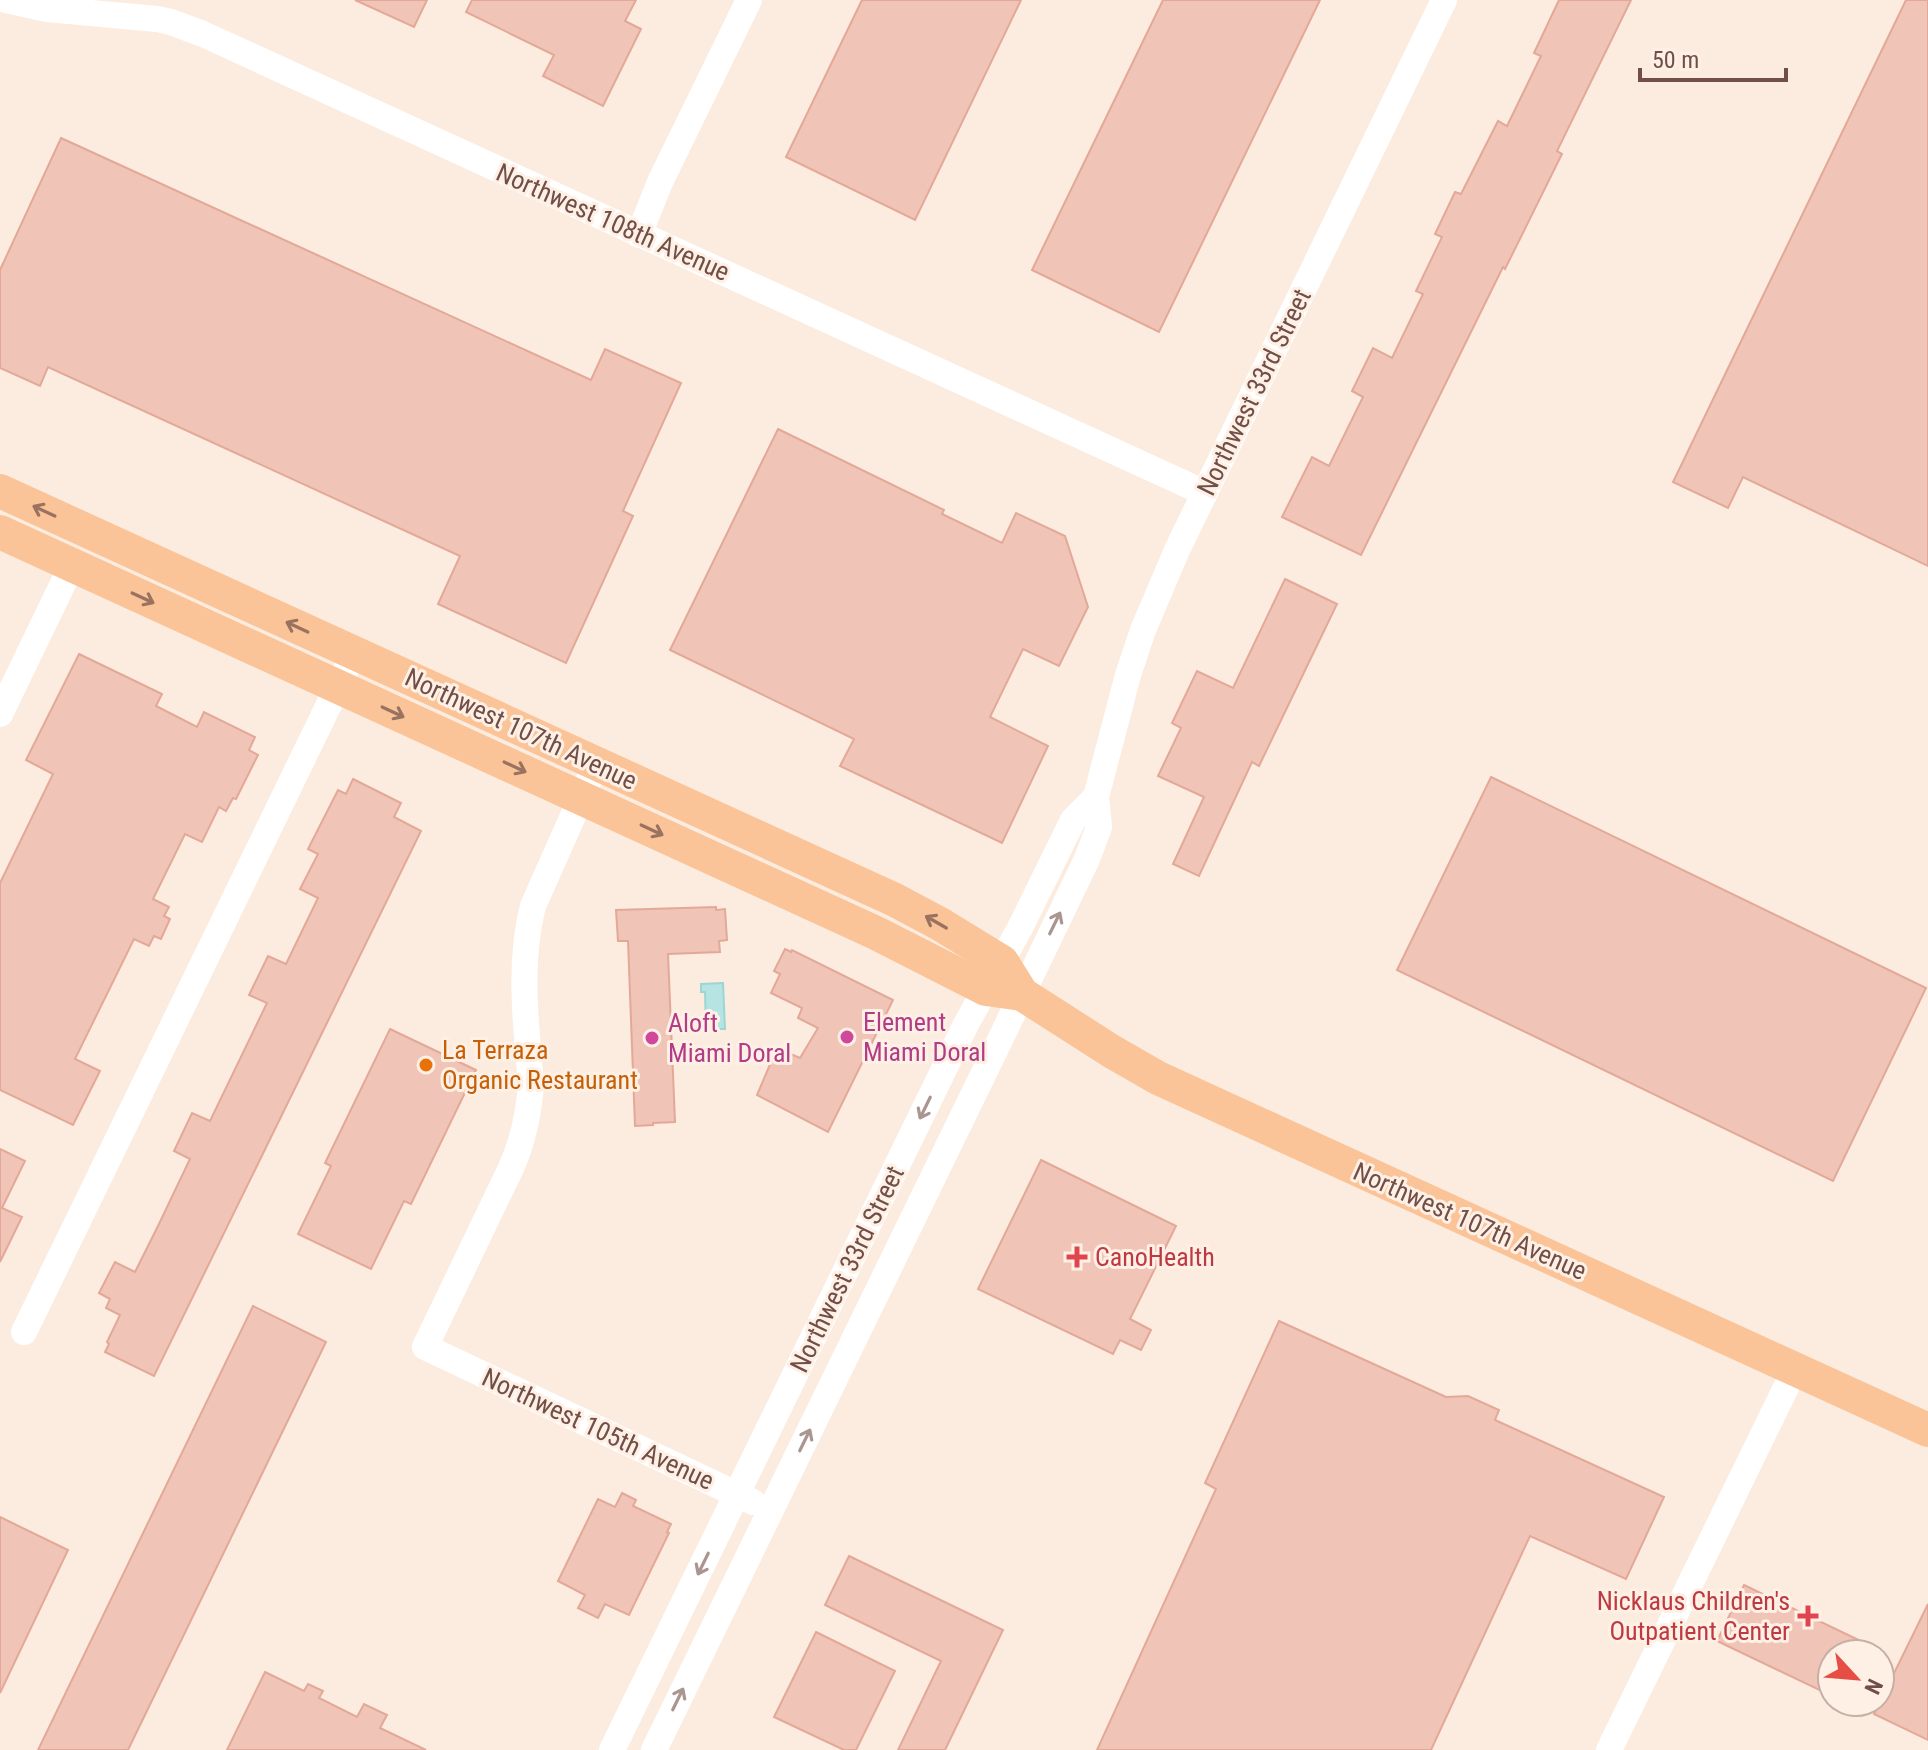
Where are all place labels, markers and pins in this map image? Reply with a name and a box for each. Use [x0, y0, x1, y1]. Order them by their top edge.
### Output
place label: Element Miami Doral [863, 1007, 986, 1067]
place label: Aloft Miami Doral [668, 1008, 791, 1068]
marker: Element Miami Doral [838, 1028, 856, 1046]
marker: Aloft Miami Doral [643, 1029, 661, 1047]
place label: La Terraza Organic Restaurant [442, 1035, 638, 1095]
marker: La Terraza Organic Restaurant [417, 1056, 435, 1074]
place label: CanoHealth [1095, 1242, 1215, 1272]
marker: CanoHealth [1066, 1246, 1088, 1268]
place label: Nicklaus Children's Outpatient Center [1597, 1586, 1790, 1646]
marker: Nicklaus Children's Outpatient Center [1797, 1605, 1819, 1627]

